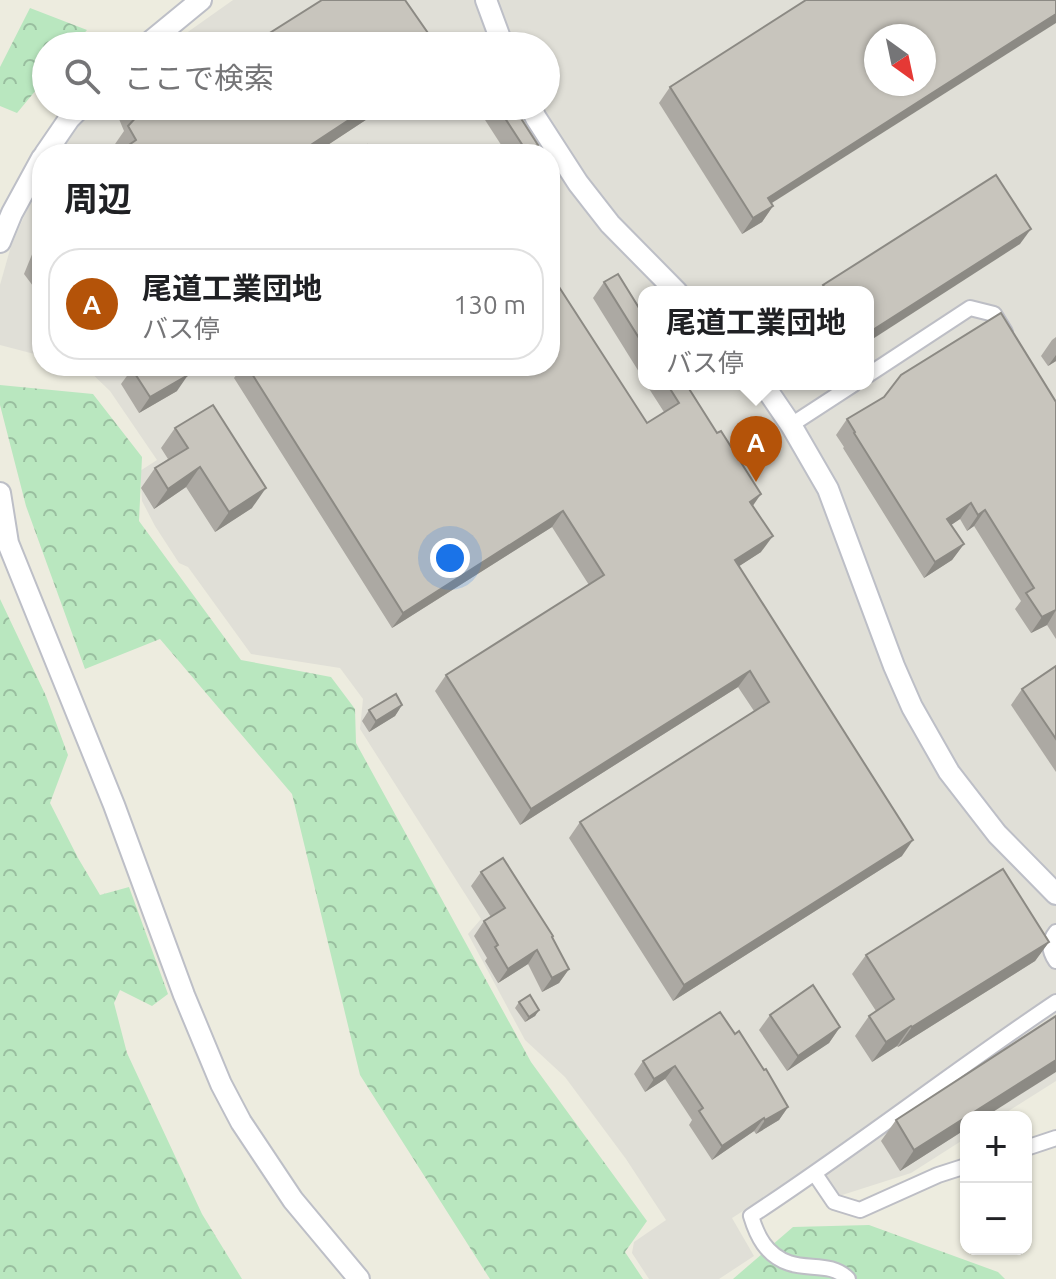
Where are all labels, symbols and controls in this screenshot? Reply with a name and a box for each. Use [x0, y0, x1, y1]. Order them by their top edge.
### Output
north arrow [864, 24, 936, 96]
search box [32, 32, 560, 120]
icon: search [60, 54, 104, 98]
text: ここで検索 [124, 61, 274, 95]
text: 周辺 [64, 179, 132, 217]
text: 尾道工業団地 [142, 271, 322, 305]
popup [638, 286, 874, 390]
text: A [83, 290, 101, 319]
text: 130 m [454, 290, 526, 319]
text: 尾道工業団地 [666, 305, 846, 339]
text: バス停 [142, 314, 220, 343]
text: バス停 [666, 348, 744, 377]
pin: A [730, 416, 782, 482]
your location [430, 538, 470, 578]
map controls [960, 1111, 1032, 1255]
button: + [960, 1111, 1032, 1183]
button: − [960, 1183, 1032, 1255]

